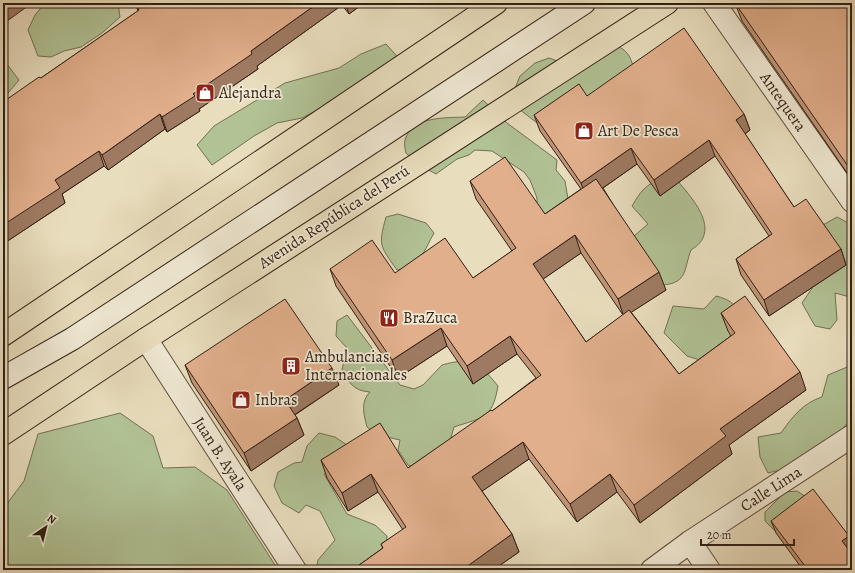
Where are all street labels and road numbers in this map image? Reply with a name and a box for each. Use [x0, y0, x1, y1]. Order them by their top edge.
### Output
street label: Antequera [754, 67, 812, 136]
street label: Avenida República del Perú [253, 160, 414, 275]
street label: Juan B. Ayala [188, 413, 252, 496]
street label: Calle Lima [736, 461, 806, 517]

